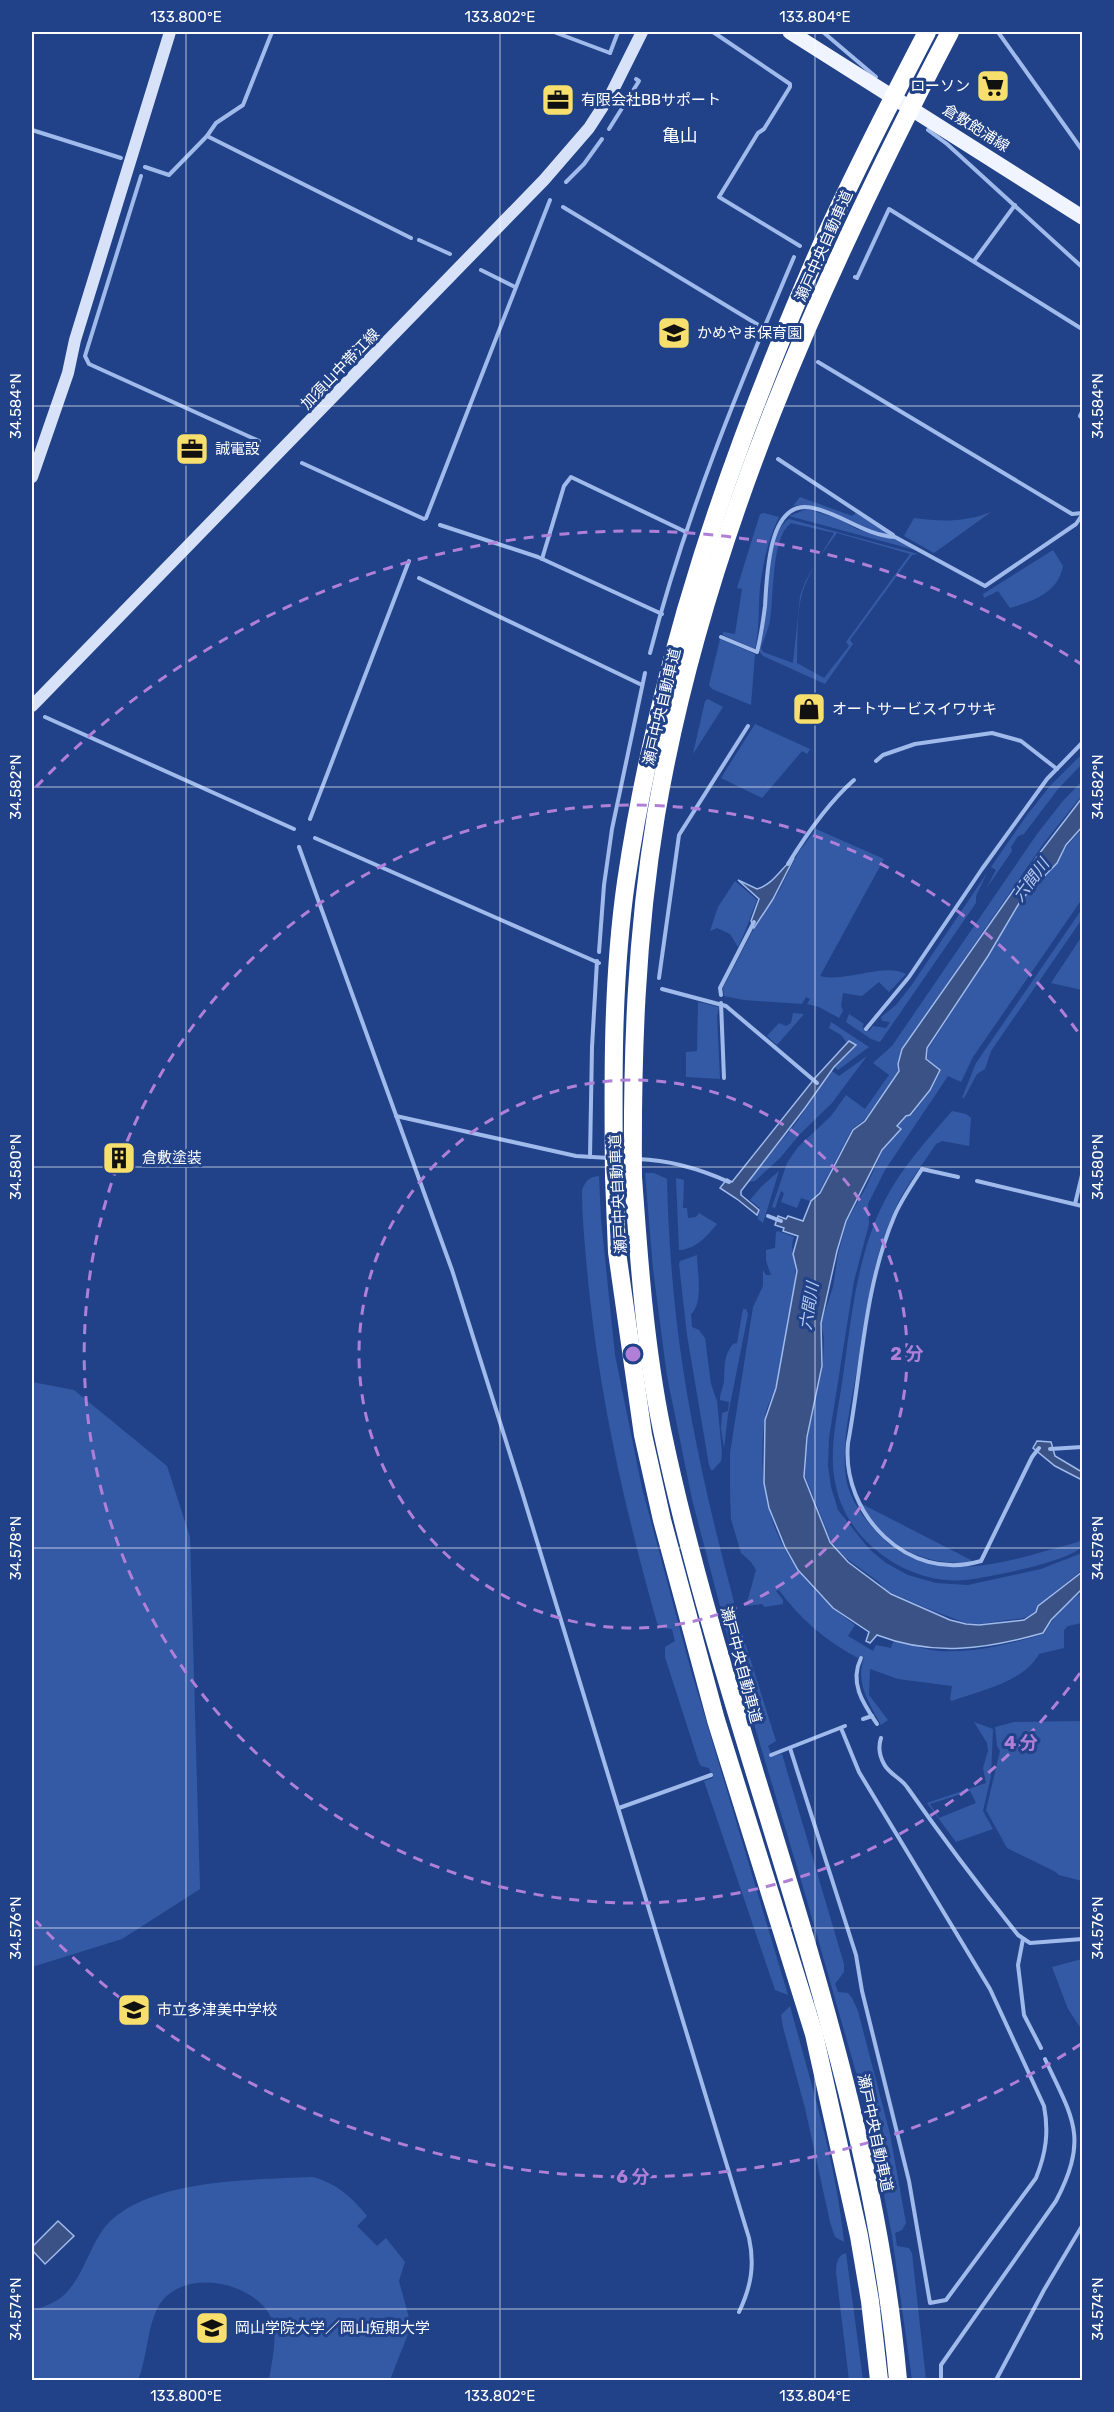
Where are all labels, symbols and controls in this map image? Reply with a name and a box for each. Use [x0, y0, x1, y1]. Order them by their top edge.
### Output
text: 133.800°E [150, 8, 222, 26]
text: 133.802°E [465, 8, 535, 26]
text: 133.804°E [779, 8, 851, 26]
supermarket icon: ローソン [975, 68, 1011, 104]
place label: ローソン [910, 77, 970, 95]
office icon: 有限会社BBサポート [540, 82, 576, 118]
place label: 有限会社BBサポート [581, 91, 721, 109]
street label: 倉敷飽浦線 [939, 100, 1013, 156]
district label: 亀山 [662, 125, 698, 147]
street label: 瀬戸中央自動車道 [791, 188, 857, 304]
school or university icon: かめやま保育園 [656, 315, 692, 351]
place label: かめやま保育園 [697, 324, 802, 342]
street label: 加須山中帯江線 [297, 325, 383, 413]
text: 34.584°N [7, 373, 25, 439]
text: 34.584°N [1089, 373, 1107, 439]
office icon: 誠電設 [174, 431, 210, 467]
place label: 誠電設 [215, 440, 260, 458]
street label: 瀬戸中央自動車道 [640, 647, 684, 767]
shop icon: オートサービスイワサキ [791, 691, 827, 727]
place label: オートサービスイワサキ [832, 700, 997, 718]
text: 34.582°N [7, 754, 25, 820]
text: 34.582°N [1089, 754, 1107, 820]
water label: 六間川 [1009, 853, 1054, 905]
text: 34.580°N [7, 1134, 25, 1200]
street label: 瀬戸中央自動車道 [606, 1134, 630, 1254]
text: 34.580°N [1089, 1134, 1107, 1200]
building icon: 倉敷塗装 [101, 1140, 137, 1176]
place label: 倉敷塗装 [142, 1149, 202, 1167]
water label: 六間川 [796, 1279, 822, 1331]
text: 2 分 [890, 1343, 924, 1365]
centre of rings [623, 1344, 643, 1364]
text: 34.578°N [7, 1516, 25, 1580]
text: 34.578°N [1089, 1516, 1107, 1580]
street label: 瀬戸中央自動車道 [717, 1605, 765, 1725]
text: 4 分 [1004, 1732, 1038, 1754]
text: 34.576°N [7, 1896, 25, 1960]
text: 34.576°N [1089, 1896, 1107, 1960]
school or university icon: 市立多津美中学校 [116, 1992, 152, 2028]
place label: 市立多津美中学校 [157, 2001, 277, 2019]
street label: 瀬戸中央自動車道 [854, 2072, 896, 2194]
text: 6 分 [616, 2166, 650, 2188]
text: 34.574°N [7, 2277, 25, 2341]
text: 34.574°N [1089, 2277, 1107, 2341]
school or university icon: 岡山学院大学／岡山短期大学 [194, 2310, 230, 2346]
place label: 岡山学院大学／岡山短期大学 [235, 2319, 430, 2337]
text: 133.800°E [150, 2387, 222, 2405]
text: 133.802°E [465, 2387, 535, 2405]
text: 133.804°E [779, 2387, 851, 2405]

